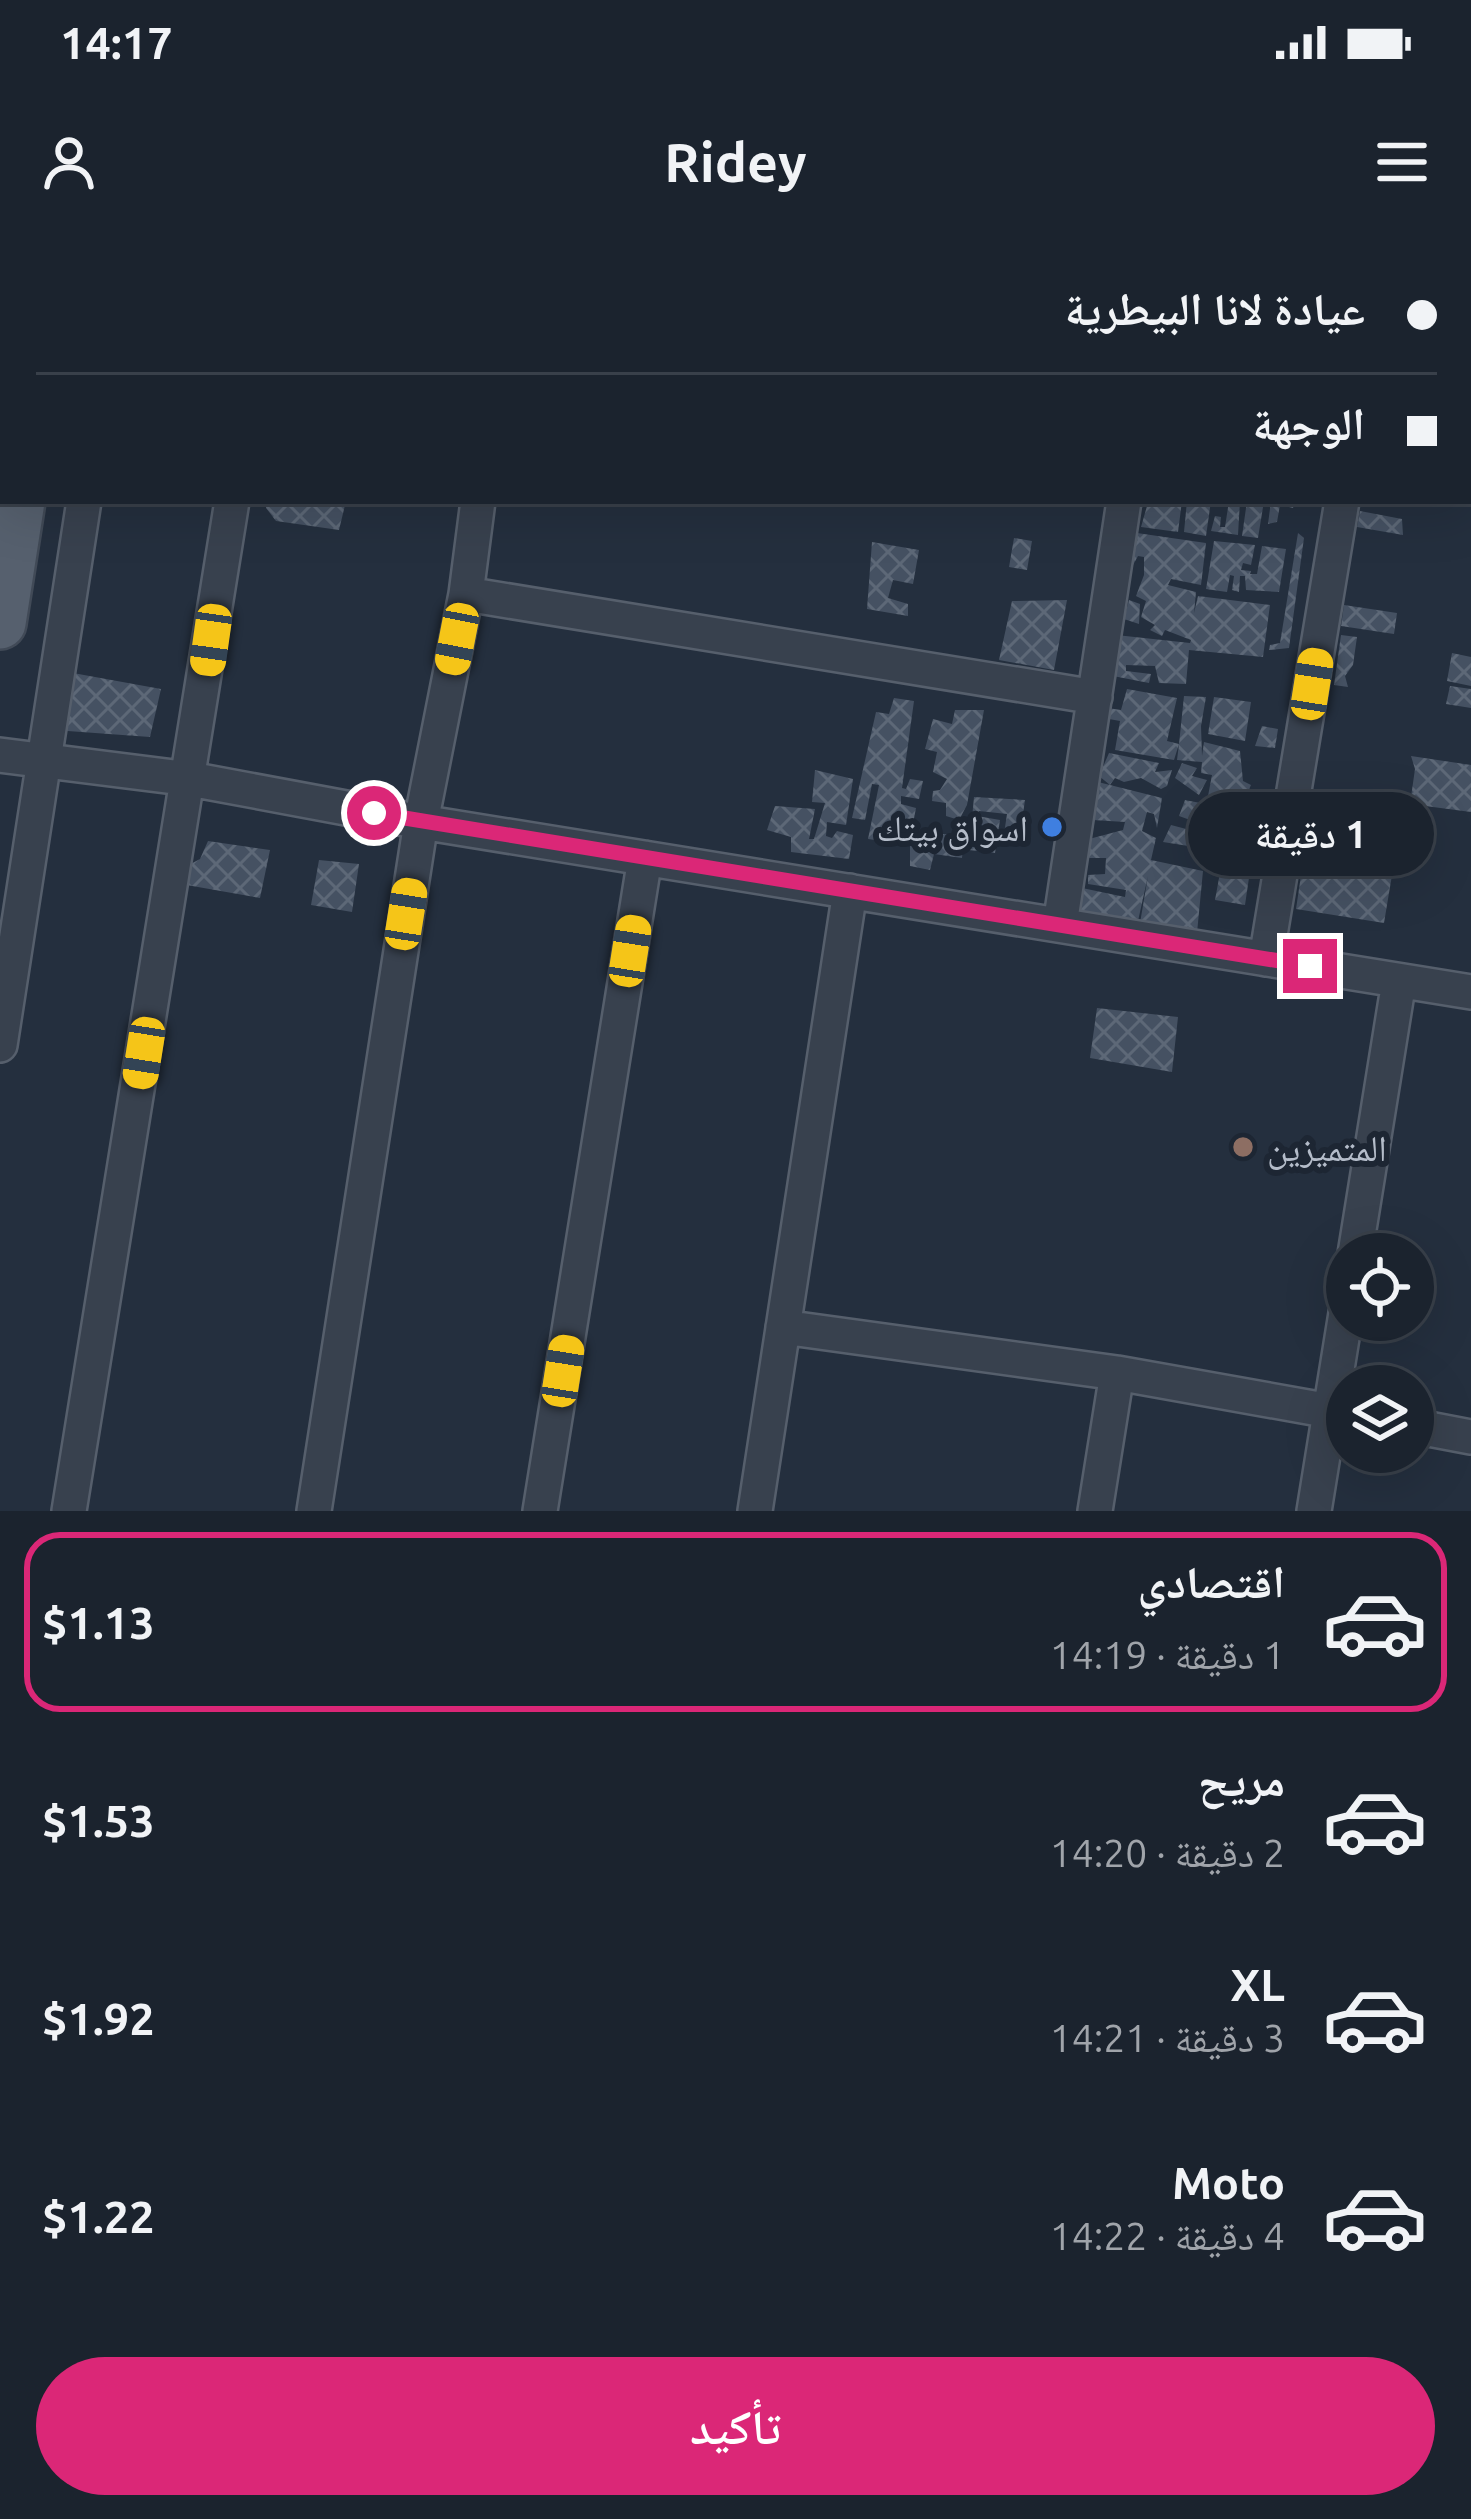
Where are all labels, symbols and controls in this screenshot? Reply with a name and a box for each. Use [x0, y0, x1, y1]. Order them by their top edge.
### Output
text: 14:17 [60, 17, 173, 68]
icon: person [36, 129, 102, 195]
icon: menu [1369, 129, 1435, 195]
text: Ridey [664, 132, 807, 192]
text: عيادة لانا البيطرية [1065, 283, 1365, 334]
text: الوجهة [1252, 398, 1365, 449]
car [432, 600, 482, 678]
car [188, 602, 234, 678]
car [1289, 646, 1335, 722]
route start [347, 786, 401, 840]
callout: 1 دقيقة [1187, 792, 1433, 876]
place label: اسواق بيتك [876, 807, 1028, 850]
text: 1 دقيقة [1255, 812, 1367, 855]
marker: اسواق بيتك [1039, 814, 1065, 840]
car [383, 876, 429, 952]
car [607, 913, 653, 989]
route end [1283, 939, 1337, 993]
car [121, 1015, 167, 1091]
place label: المتميزين [1267, 1127, 1387, 1170]
marker: المتميزين [1230, 1134, 1256, 1160]
map controls [1326, 1233, 1434, 1473]
button: locate [1326, 1233, 1434, 1341]
car [540, 1333, 586, 1409]
button: layers [1326, 1365, 1434, 1473]
text: اقتصادي [1138, 1556, 1285, 1607]
icon: car [1321, 1568, 1429, 1676]
text: $1.13 [42, 1597, 155, 1648]
text: 1 دقيقة · 14:19 [1050, 1633, 1285, 1676]
text: مريح [1198, 1754, 1285, 1805]
icon: car [1321, 1766, 1429, 1874]
text: $1.53 [42, 1795, 155, 1846]
text: 2 دقيقة · 14:20 [1050, 1831, 1285, 1874]
text: XL [1231, 1959, 1285, 2010]
icon: car [1321, 1964, 1429, 2072]
text: $1.92 [42, 1993, 155, 2044]
text: 3 دقيقة · 14:21 [1050, 2016, 1285, 2059]
text: Moto [1172, 2157, 1285, 2208]
icon: car [1321, 2162, 1429, 2270]
text: $1.22 [42, 2191, 155, 2242]
text: 4 دقيقة · 14:22 [1050, 2214, 1285, 2257]
button: تأكيد [36, 2357, 1435, 2495]

